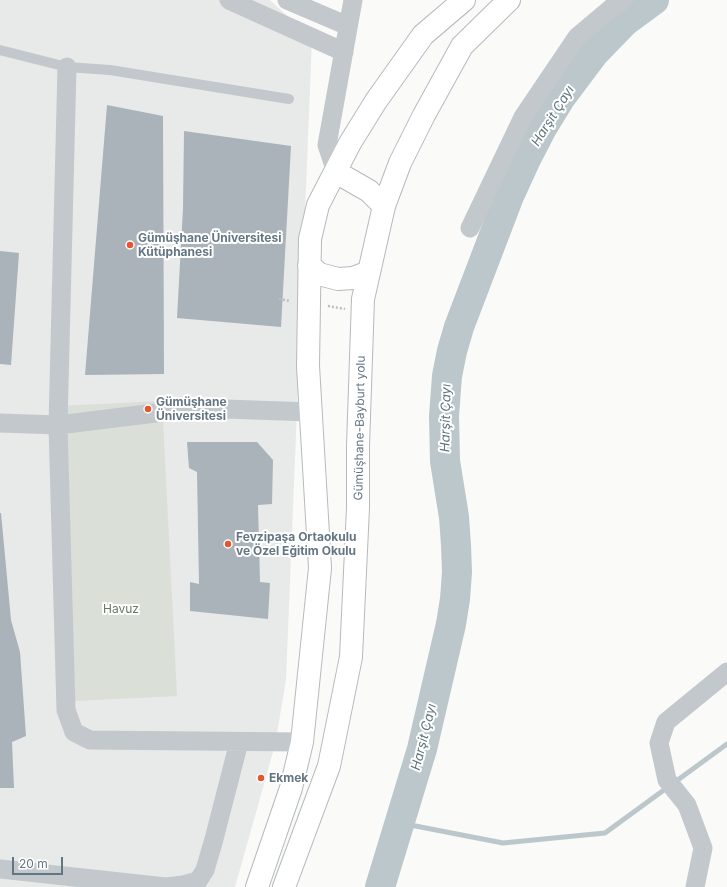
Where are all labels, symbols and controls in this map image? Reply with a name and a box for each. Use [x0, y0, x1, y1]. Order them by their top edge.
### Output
water label: Harşit Çayı [528, 83, 578, 149]
place label: Gümüşhane Üniversitesi Kütüphanesi [138, 231, 281, 259]
marker: Gümüşhane Üniversitesi Kütüphanesi [125, 240, 135, 250]
street label: Gümüşhane-Bayburt yolu [352, 355, 368, 501]
water label: Harşit Çayı [438, 384, 454, 452]
place label: Gümüşhane Üniversitesi [156, 395, 227, 423]
marker: Gümüşhane Üniversitesi [143, 404, 153, 414]
place label: Fevzipaşa Ortaokulu ve Özel Eğitim Okulu [236, 530, 356, 558]
marker: Fevzipaşa Ortaokulu ve Özel Eğitim Okulu [223, 539, 233, 549]
park label: Havuz [103, 602, 139, 616]
water label: Harşit Çayı [408, 702, 440, 772]
place label: Ekmek [269, 771, 308, 785]
marker: Ekmek [256, 773, 266, 783]
scale bar [14, 849, 65, 875]
text: 20 m [19, 856, 48, 871]

